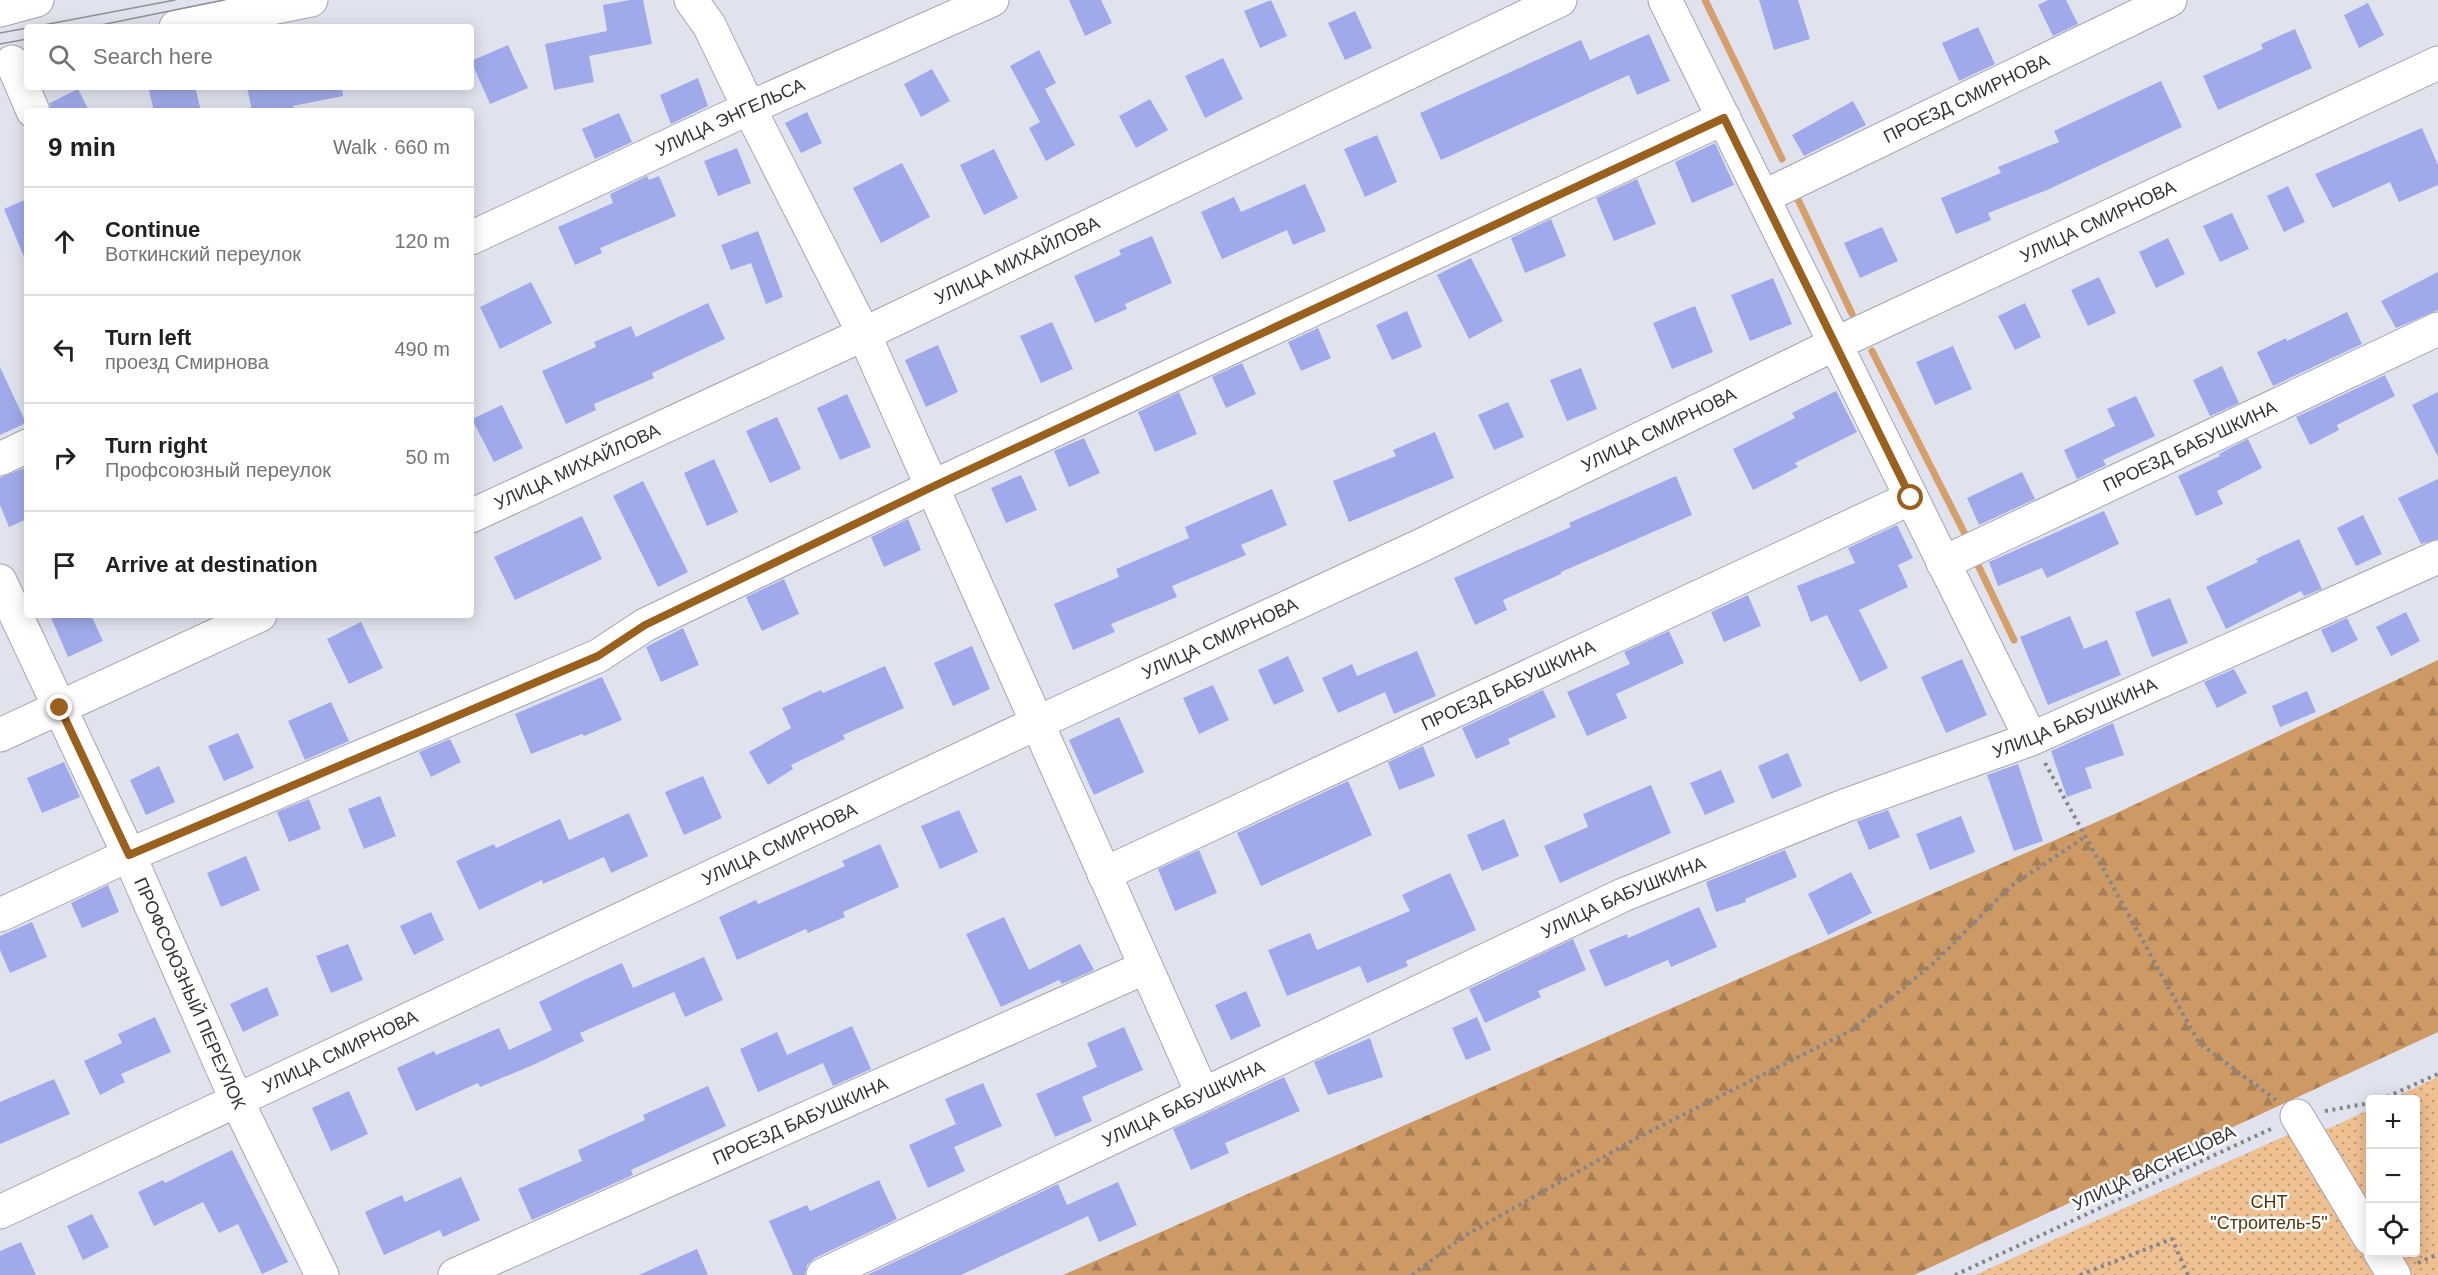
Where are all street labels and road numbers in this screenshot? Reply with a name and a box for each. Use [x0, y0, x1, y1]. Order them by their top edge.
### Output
street label: ПРОЕЗД СМИРНОВА [1880, 50, 2052, 147]
street label: УЛИЦА ЭНГЕЛЬСА [653, 75, 808, 160]
street label: УЛИЦА СМИРНОВА [2017, 177, 2179, 266]
street label: УЛИЦА МИХАЙЛОВА [932, 213, 1103, 308]
street label: УЛИЦА СМИРНОВА [1578, 384, 1739, 476]
street label: ПРОЕЗД БАБУШКИНА [2100, 397, 2280, 496]
street label: УЛИЦА МИХАЙЛОВА [491, 420, 663, 514]
street label: УЛИЦА СМИРНОВА [1139, 594, 1301, 683]
street label: ПРОЕЗД БАБУШКИНА [1418, 637, 1598, 735]
street label: УЛИЦА БАБУШКИНА [1990, 674, 2160, 762]
street label: УЛИЦА СМИРНОВА [699, 799, 860, 889]
street label: УЛИЦА БАБУШКИНА [1538, 853, 1708, 942]
street label: ПРОФСОЮЗНЫЙ ПЕРЕУЛОК [130, 874, 250, 1113]
street label: УЛИЦА СМИРНОВА [259, 1007, 421, 1097]
street label: УЛИЦА БАБУШКИНА [1099, 1057, 1268, 1151]
street label: ПРОЕЗД БАБУШКИНА [710, 1073, 891, 1169]
street label: УЛИЦА ВАСНЕЦОВА [2069, 1121, 2239, 1215]

